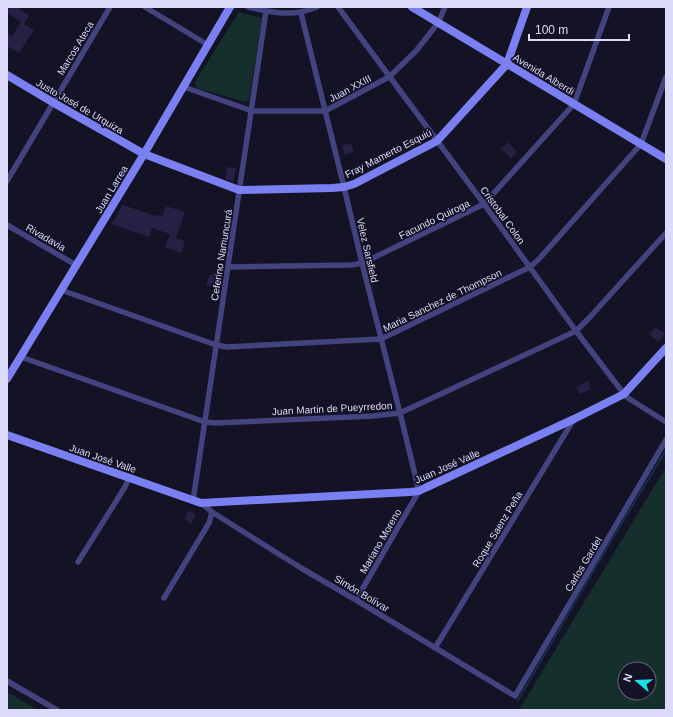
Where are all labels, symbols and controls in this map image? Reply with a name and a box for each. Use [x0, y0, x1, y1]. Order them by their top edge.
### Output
scale bar [529, 16, 629, 42]
street label: Marcos Ateca [55, 19, 96, 77]
text: 100 m [535, 23, 568, 37]
street label: Avenida Alberdi [511, 52, 576, 97]
street label: Juan XXIII [327, 73, 373, 104]
street label: Justo José de Urquiza [34, 77, 126, 136]
street label: Fray Mamerto Esquiú [343, 127, 433, 180]
street label: Juan Larrea [93, 163, 130, 215]
street label: Cristobal Colon [478, 184, 527, 246]
street label: Facundo Quiroga [397, 197, 472, 241]
street label: Ceferino Namuncurá [209, 208, 234, 302]
street label: Velez Sarsfield [355, 217, 380, 284]
street label: Rivadavia [24, 222, 68, 253]
street label: Maria Sanchez de Thompson [381, 267, 503, 334]
street label: Juan Martin de Pueyrredon [272, 400, 393, 417]
street label: Juan José Valle [68, 442, 138, 475]
street label: Juan José Valle [413, 447, 482, 486]
street label: Roque Saenz Peña [470, 489, 525, 569]
street label: Mariano Moreno [357, 507, 404, 576]
street label: Carlos Gardel [563, 535, 604, 594]
street label: Simón Bolívar [332, 573, 392, 615]
north arrow [617, 661, 657, 701]
text: N [621, 672, 635, 683]

